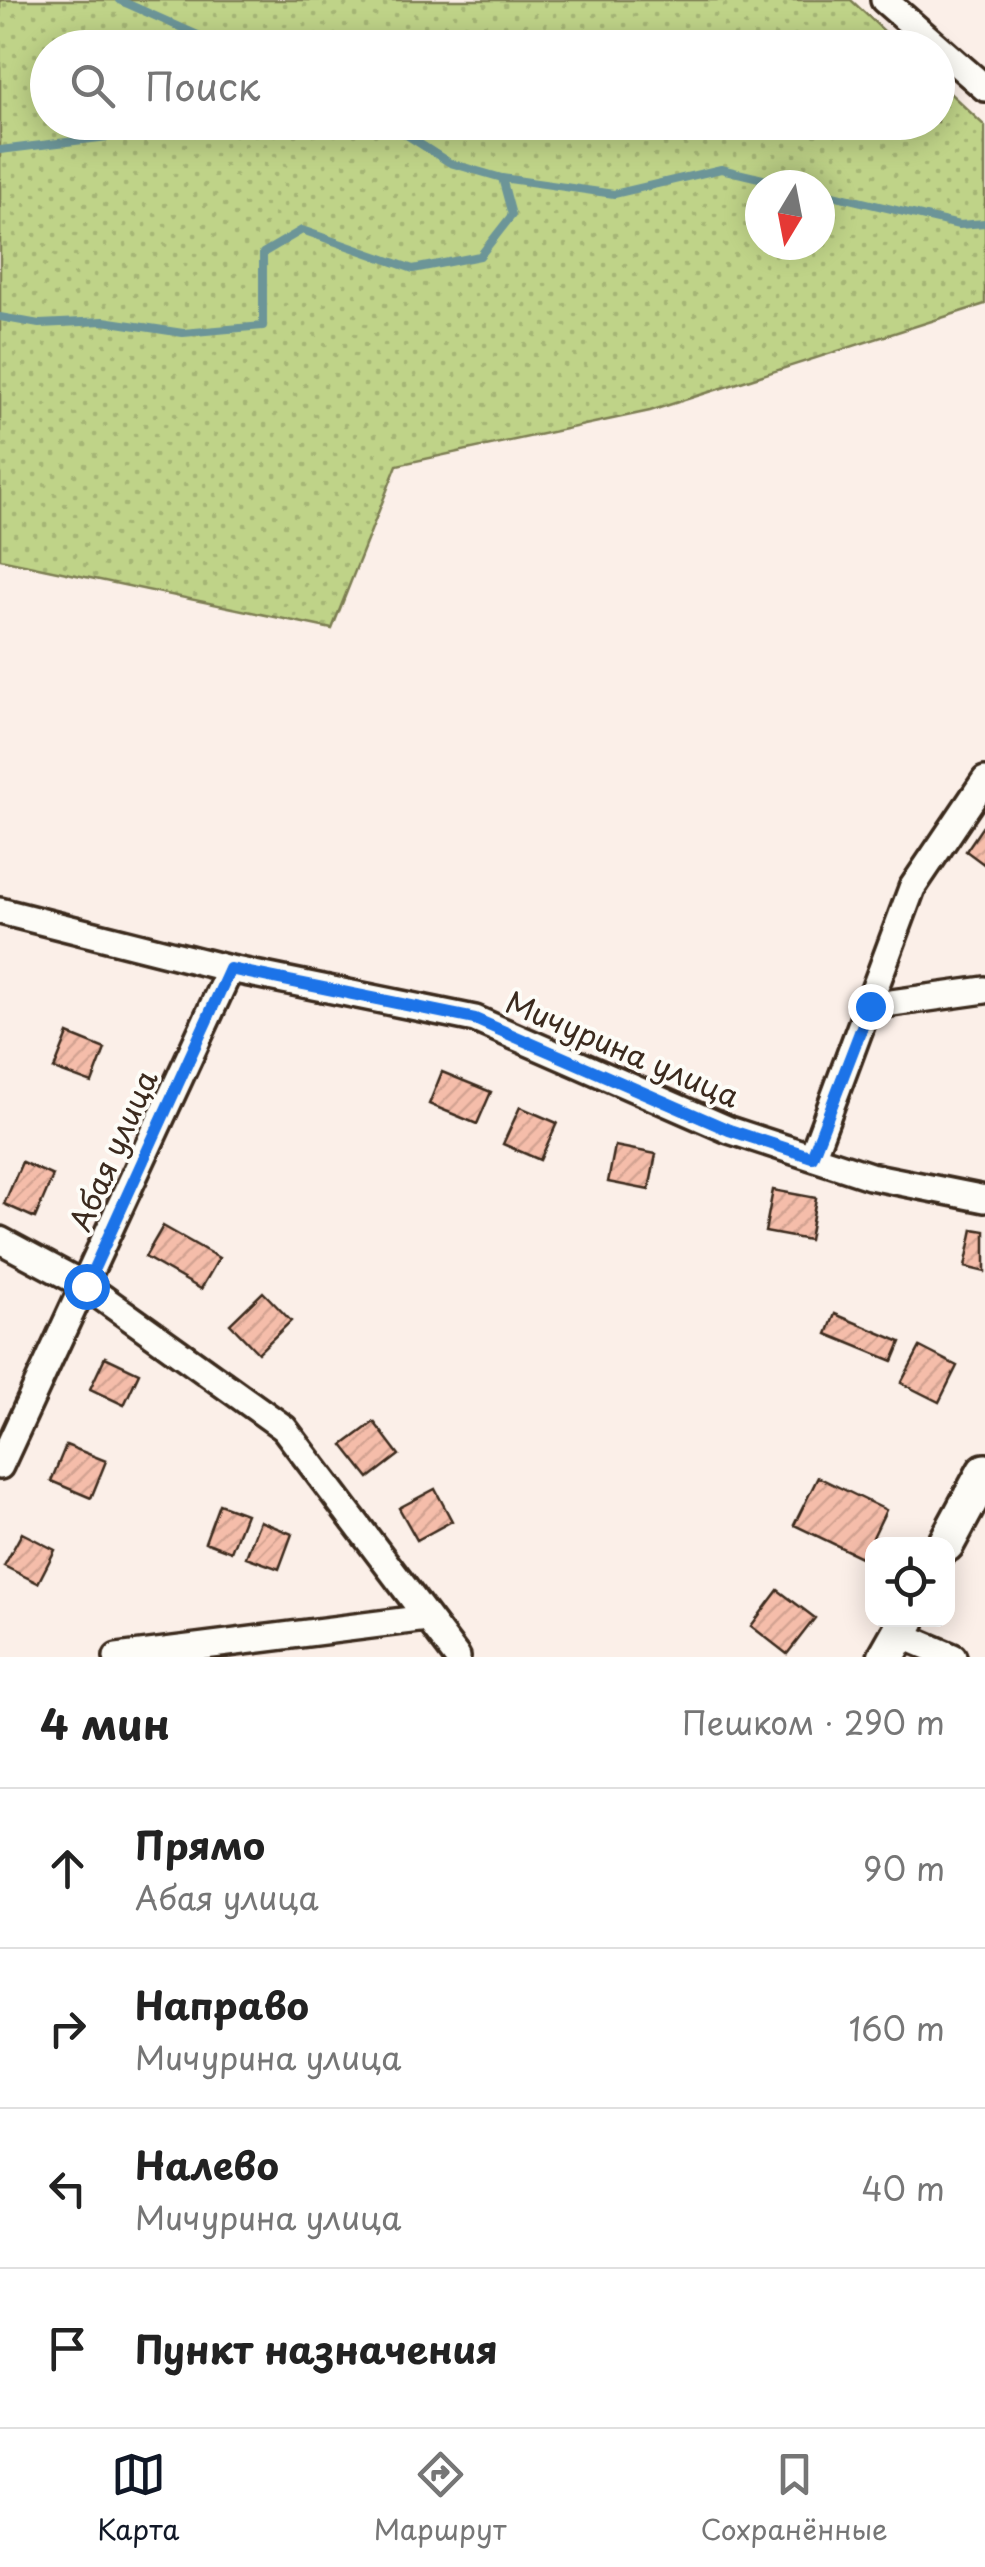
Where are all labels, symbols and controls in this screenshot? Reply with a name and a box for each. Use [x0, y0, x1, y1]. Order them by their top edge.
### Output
search box [30, 30, 955, 140]
text: Поиск [145, 57, 260, 114]
icon: search [65, 58, 120, 113]
north arrow [745, 170, 835, 260]
street label: Мичурина улица [499, 979, 747, 1118]
route end [848, 984, 894, 1030]
street label: Абая улица [56, 1062, 168, 1238]
route start [64, 1264, 110, 1310]
map controls [865, 1537, 955, 1627]
button: locate [865, 1537, 955, 1627]
text: 4 мин [40, 1691, 170, 1754]
text: Пешком · 290 m [682, 1698, 945, 1746]
text: Прямо [135, 1816, 265, 1873]
icon: ahead [40, 1841, 95, 1896]
text: 90 m [863, 1844, 945, 1892]
text: Абая улица [135, 1873, 319, 1921]
text: Направо [135, 1976, 309, 2033]
icon: right [40, 2001, 95, 2056]
text: 160 m [849, 2004, 945, 2052]
text: Мичурина улица [135, 2033, 401, 2081]
text: Налево [135, 2136, 279, 2193]
icon: left [40, 2161, 95, 2216]
text: 40 m [861, 2164, 945, 2212]
text: Мичурина улица [135, 2193, 401, 2241]
text: Пункт назначения [135, 2320, 498, 2377]
icon: arrive [40, 2321, 95, 2376]
tab: Карта [97, 2447, 179, 2550]
tab: Маршрут [374, 2447, 506, 2550]
tab: Сохранённые [701, 2447, 888, 2550]

